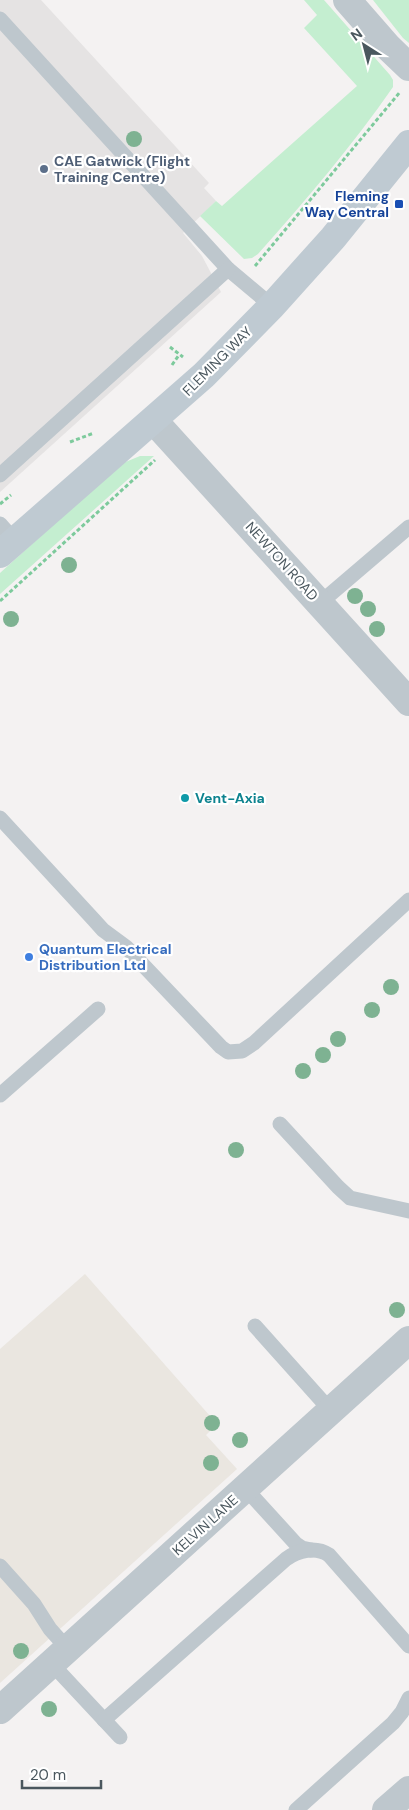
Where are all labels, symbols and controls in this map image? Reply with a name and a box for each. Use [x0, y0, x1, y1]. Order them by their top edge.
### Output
north arrow [339, 20, 389, 70]
text: N [347, 24, 366, 45]
place label: CAE Gatwick (Flight Training Centre) [54, 152, 190, 186]
marker: CAE Gatwick (Flight Training Centre) [38, 163, 50, 175]
place label: Fleming Way Central [305, 187, 389, 221]
marker: Fleming Way Central [393, 198, 405, 210]
street label: FLEMING WAY [179, 323, 255, 399]
street label: NEWTON ROAD [242, 518, 322, 604]
place label: Vent-Axia [195, 789, 265, 807]
marker: Vent-Axia [179, 792, 191, 804]
place label: Quantum Electrical Distribution Ltd [39, 940, 171, 974]
marker: Quantum Electrical Distribution Ltd [23, 951, 35, 963]
street label: KELVIN LANE [168, 1491, 242, 1559]
scale bar [22, 1758, 101, 1790]
text: 20 m [30, 1765, 66, 1785]

